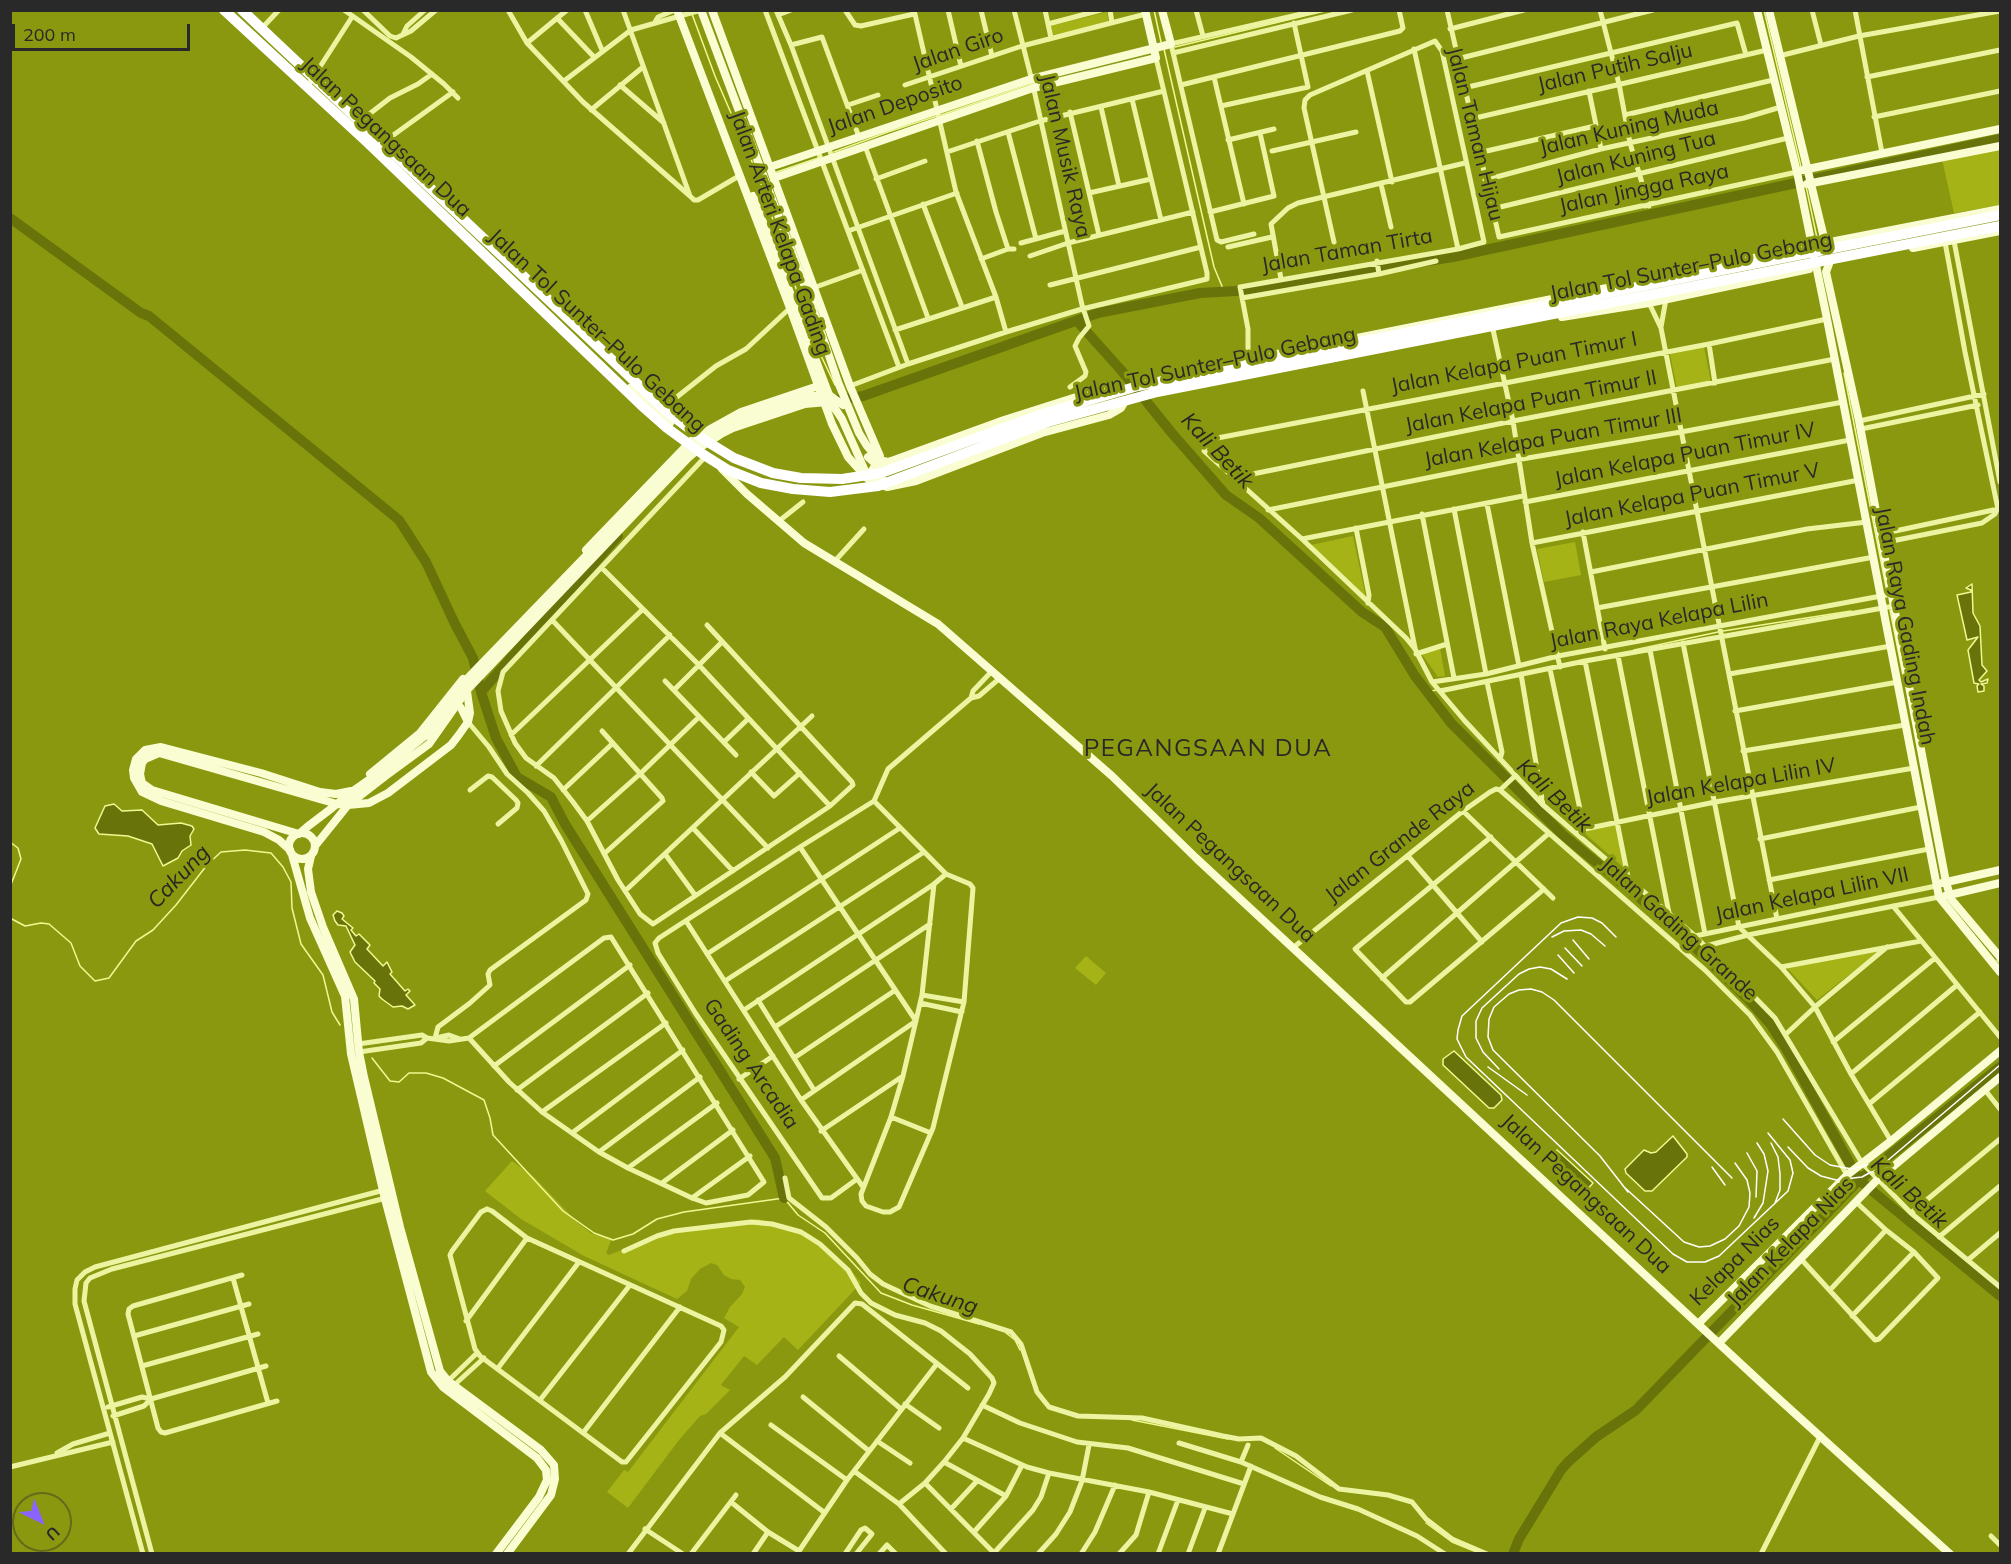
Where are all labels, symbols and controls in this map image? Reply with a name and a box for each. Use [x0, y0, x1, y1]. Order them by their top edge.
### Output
scale bar [15, 12, 194, 50]
text: 200 m [23, 23, 76, 46]
street label: Jalan Giro [909, 23, 1007, 77]
street label: Jalan Putih Salju [1535, 38, 1695, 98]
street label: Jalan Taman Hijau [1441, 44, 1509, 224]
street label: Jalan Pegangsaan Dua [296, 52, 476, 222]
street label: Jalan Deposito [824, 70, 966, 140]
street label: Jalan Musik Raya [1034, 72, 1096, 240]
street label: Jalan Kuning Muda [1537, 95, 1721, 161]
street label: Jalan Arteri Kelapa Gading [724, 107, 836, 359]
street label: Jalan Kuning Tua [1554, 126, 1718, 190]
street label: Jalan Jingga Raya [1557, 159, 1731, 219]
street label: Jalan Tol Sunter–Pulo Gebang [483, 224, 711, 438]
street label: Jalan Taman Tirta [1260, 224, 1434, 278]
street label: Jalan Tol Sunter–Pulo Gebang [1548, 227, 1834, 307]
street label: Jalan Tol Sunter–Pulo Gebang [1072, 322, 1358, 406]
street label: Jalan Kelapa Puan Timur I [1389, 327, 1639, 399]
street label: Jalan Kelapa Puan Timur II [1403, 365, 1659, 439]
street label: Jalan Kelapa Puan Timur III [1422, 403, 1684, 473]
water label: Kali Betik [1175, 407, 1259, 495]
street label: Jalan Kelapa Puan Timur IV [1552, 417, 1818, 493]
street label: Jalan Kelapa Puan Timur V [1562, 458, 1822, 532]
street label: Jalan Raya Gading Indah [1870, 505, 1940, 747]
street label: Jalan Raya Kelapa Lilin [1547, 587, 1771, 655]
district label: PEGANGSAAN DUA [1084, 735, 1332, 763]
street label: Jalan Kelapa Lilin IV [1644, 753, 1838, 811]
water label: Kali Betik [1511, 754, 1597, 838]
street label: Jalan Grande Raya [1320, 776, 1480, 908]
street label: Jalan Pegangsaan Dua [1140, 778, 1320, 948]
water label: Cakung [142, 840, 216, 914]
street label: Jalan Gading Grande [1595, 852, 1763, 1006]
street label: Jalan Kelapa Lilin VII [1713, 862, 1911, 928]
street label: Gading Arcadia [698, 994, 804, 1134]
street label: Jalan Pegangsaan Dua [1496, 1109, 1676, 1279]
water label: Kali Betik [1865, 1152, 1953, 1234]
street label: Jalan Kelapa Nias [1722, 1172, 1860, 1312]
street label: Kelapa Nias [1685, 1211, 1785, 1311]
water label: Cakung [899, 1271, 981, 1321]
north arrow [12, 1492, 72, 1552]
text: U [42, 1522, 64, 1545]

